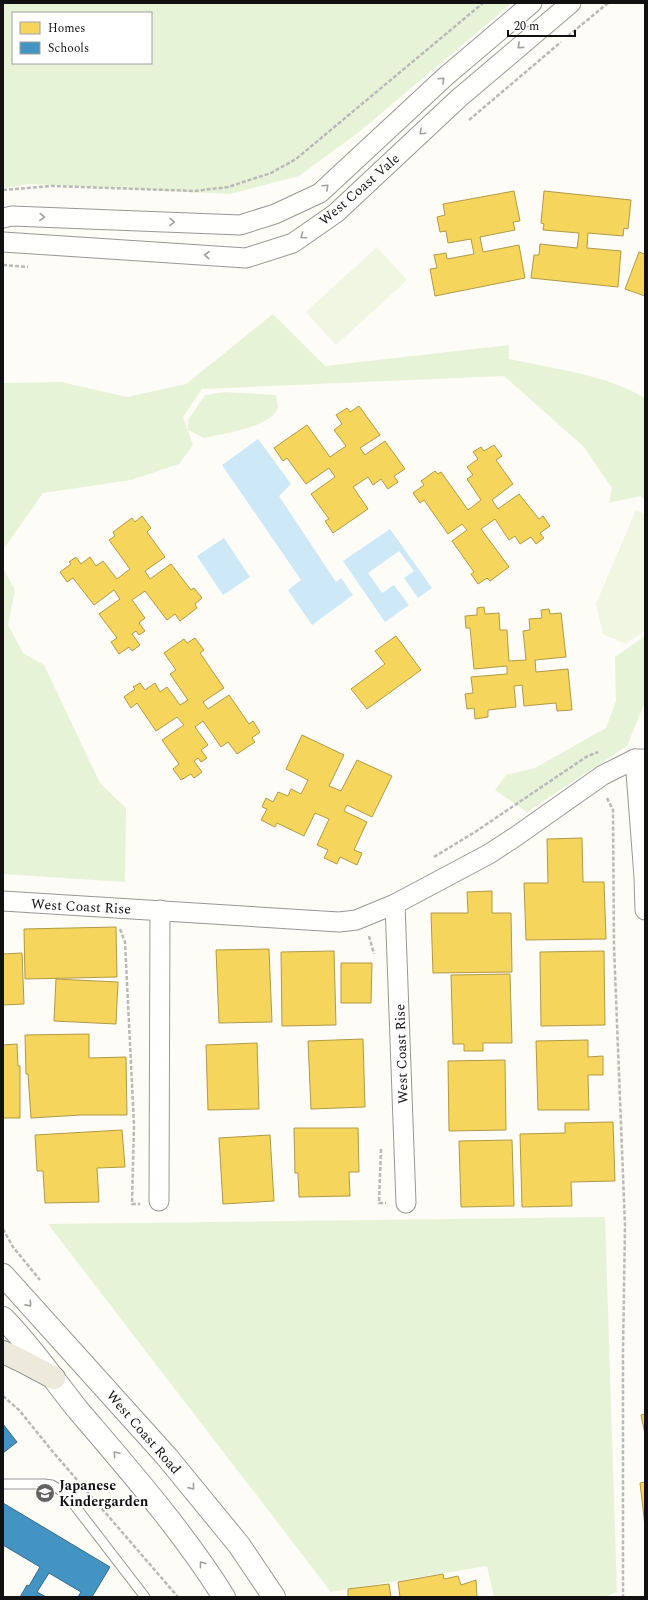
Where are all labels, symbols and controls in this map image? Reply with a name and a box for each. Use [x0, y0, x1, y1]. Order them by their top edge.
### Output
legend [12, 12, 152, 64]
scale bar [508, 12, 575, 38]
text: 20 m [514, 17, 539, 36]
text: Homes [48, 19, 86, 38]
text: Schools [48, 39, 89, 58]
one-way arrow [517, 42, 524, 49]
one-way arrow [437, 77, 444, 84]
one-way arrow [419, 128, 427, 135]
street label: West Coast Vale [314, 148, 404, 230]
one-way arrow [321, 185, 329, 192]
one-way arrow [39, 213, 45, 221]
one-way arrow [169, 218, 175, 226]
one-way arrow [300, 231, 307, 239]
one-way arrow [204, 251, 210, 260]
street label: West Coast Rise [30, 893, 132, 920]
street label: West Coast Rise [389, 1003, 414, 1104]
one-way arrow [25, 1299, 32, 1306]
street label: West Coast Road [101, 1386, 186, 1479]
one-way arrow [113, 1451, 120, 1459]
place label: Japanese Kindergarden [59, 1475, 149, 1512]
school or university icon: Japanese Kindergarden [34, 1482, 56, 1504]
one-way arrow [187, 1483, 194, 1490]
one-way arrow [200, 1562, 207, 1569]

